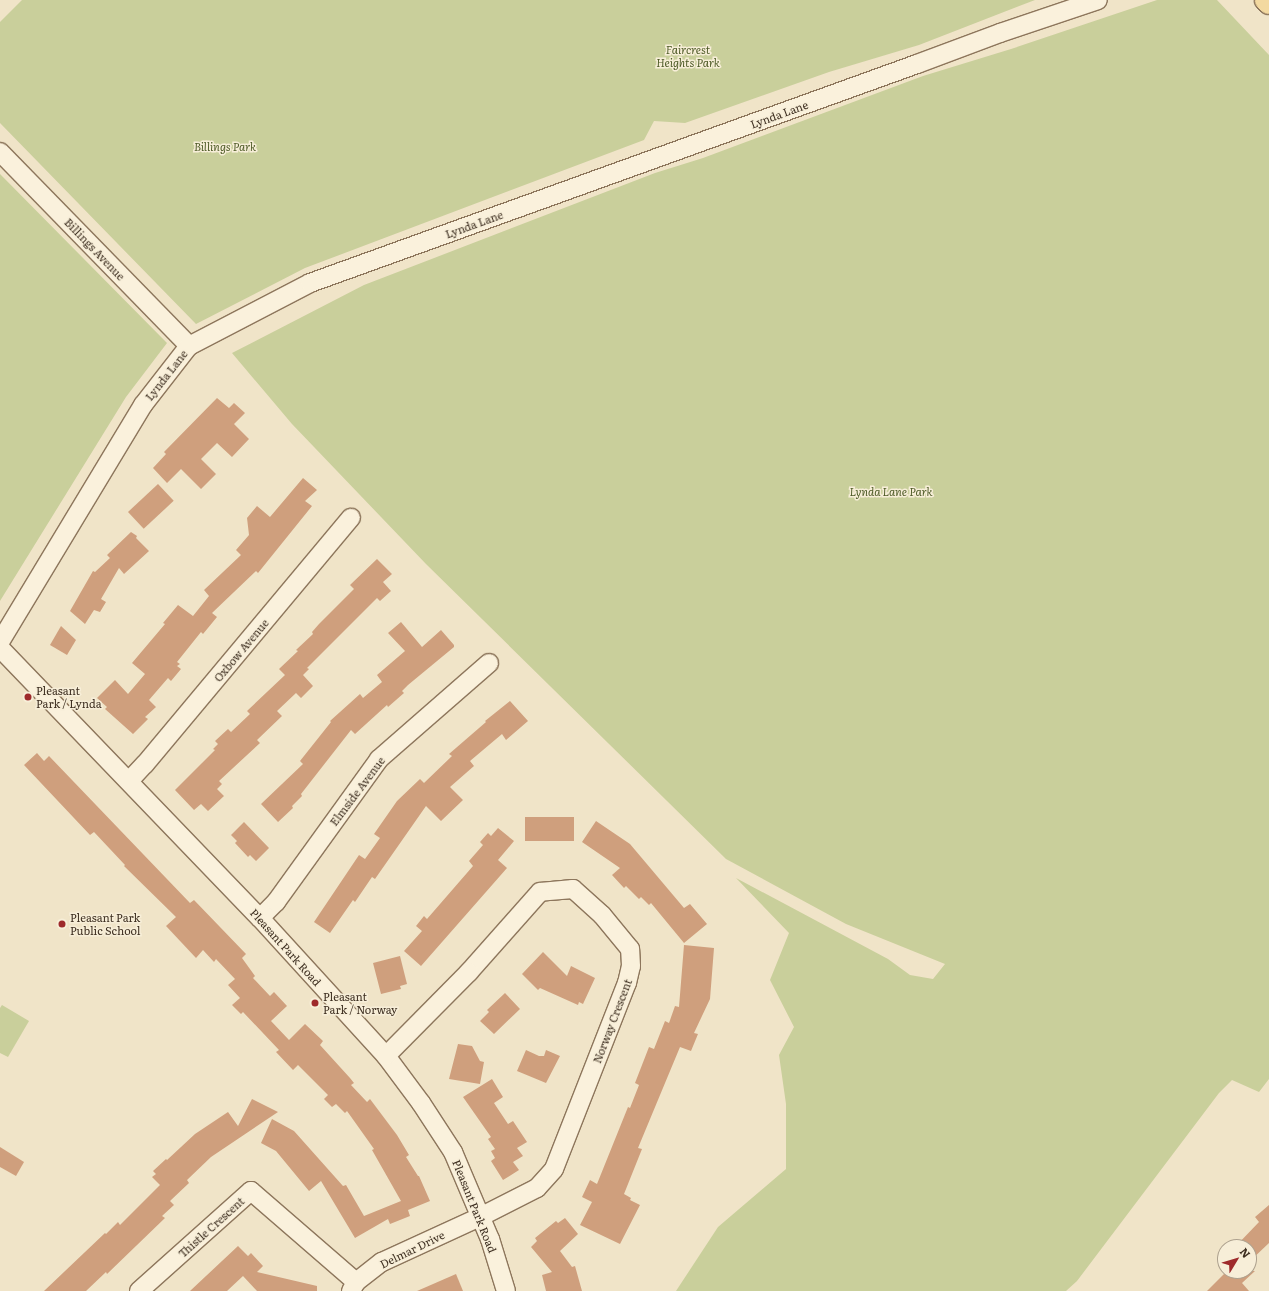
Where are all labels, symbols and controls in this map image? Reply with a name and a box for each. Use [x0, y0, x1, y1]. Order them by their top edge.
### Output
park label: Faircrest Heights Park [656, 43, 720, 69]
street label: Lynda Lane [748, 97, 810, 131]
park label: Billings Park [194, 139, 256, 153]
street label: Lynda Lane [443, 207, 505, 241]
street label: Billings Avenue [62, 215, 128, 283]
street label: Lynda Lane [142, 347, 190, 403]
park label: Lynda Lane Park [850, 484, 932, 498]
street label: Oxbow Avenue [211, 616, 271, 684]
place label: Pleasant Park / Lynda [36, 684, 102, 710]
marker: Pleasant Park / Lynda [23, 692, 33, 702]
street label: Elmside Avenue [327, 754, 387, 828]
street label: Pleasant Park Road [248, 906, 324, 988]
place label: Pleasant Park Public School [70, 911, 141, 937]
marker: Pleasant Park Public School [57, 919, 67, 929]
street label: Norway Crescent [590, 977, 634, 1065]
place label: Pleasant Park / Norway [323, 990, 397, 1016]
marker: Pleasant Park / Norway [310, 998, 320, 1008]
street label: Pleasant Park Road [450, 1158, 500, 1254]
street label: Thistle Crescent [175, 1194, 247, 1260]
street label: Delmar Drive [377, 1228, 447, 1270]
north arrow [1217, 1239, 1257, 1279]
text: N [1237, 1244, 1255, 1261]

